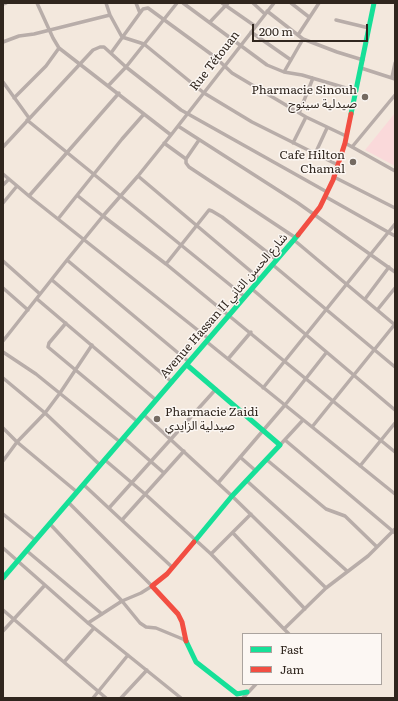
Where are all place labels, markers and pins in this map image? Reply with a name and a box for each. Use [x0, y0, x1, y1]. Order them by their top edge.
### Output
place label: Pharmacie Sinouh صيدلية سينوح [252, 83, 357, 111]
marker: Pharmacie Sinouh صيدلية سينوح [360, 92, 370, 102]
place label: Cafe Hilton Chamal [280, 148, 345, 176]
marker: Cafe Hilton Chamal [348, 157, 358, 167]
place label: Pharmacie Zaidi صيدلية الزايدي [165, 405, 259, 433]
marker: Pharmacie Zaidi صيدلية الزايدي [152, 414, 162, 424]

